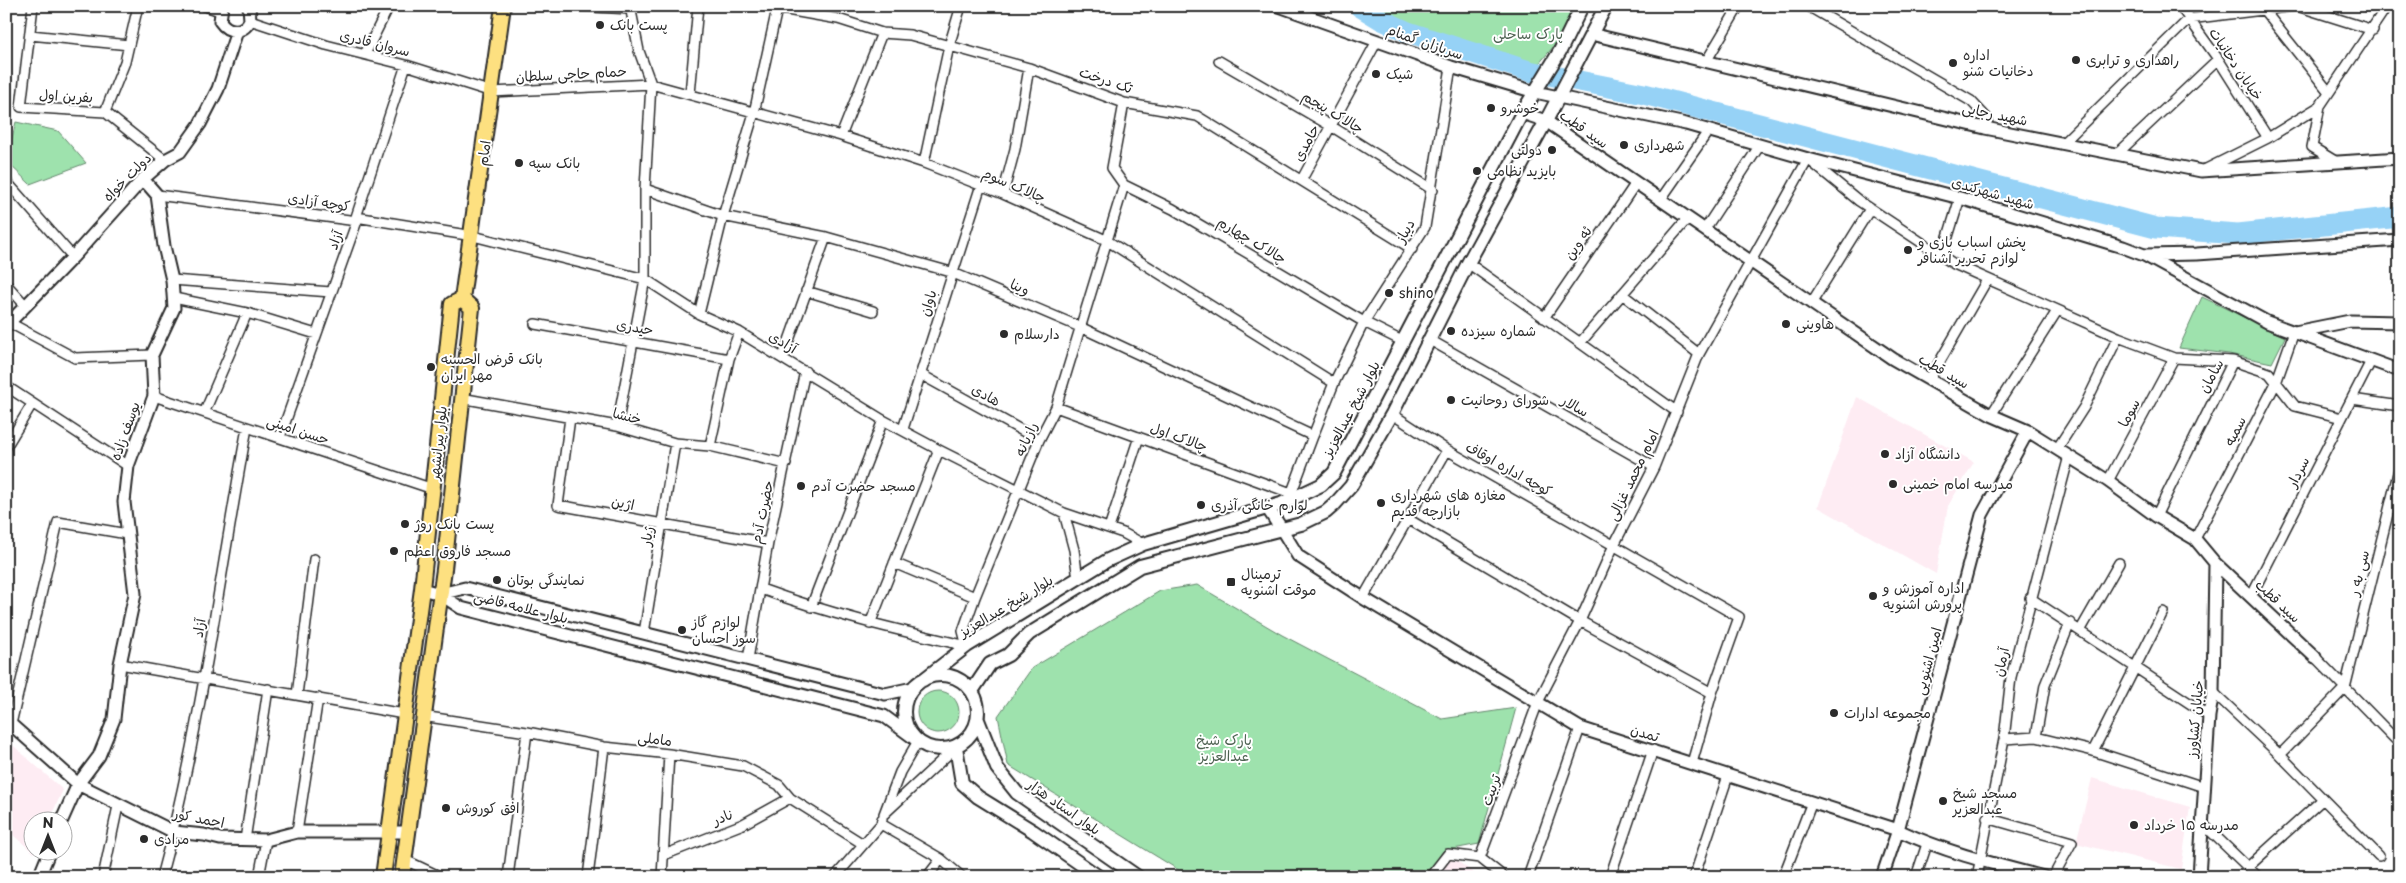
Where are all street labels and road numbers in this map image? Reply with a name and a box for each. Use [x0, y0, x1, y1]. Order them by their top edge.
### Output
street label: سربازان گمنام [1384, 19, 1466, 65]
street label: خیابان دخانیات [2204, 23, 2269, 104]
street label: سروان قادری [338, 24, 412, 61]
street label: حمام حاجی سلطان [515, 60, 627, 88]
street label: تک درخت [1077, 61, 1136, 99]
street label: بفرین اول [38, 84, 94, 107]
street label: چالاک پنجم [1298, 85, 1368, 139]
street label: شهید رجایی [1960, 96, 2030, 131]
street label: سید قطب [1556, 104, 1613, 153]
street label: حامدی [1287, 121, 1324, 165]
street label: امام [471, 139, 497, 167]
street label: دولت خواه [98, 148, 156, 206]
street label: چالاک سوم [979, 162, 1049, 209]
street label: شهید شهرکندی [1949, 171, 2037, 214]
street label: کوچه آزادی [287, 187, 352, 216]
street label: چالاک چهارم [1213, 211, 1291, 269]
street label: دیباز [1389, 215, 1420, 247]
street label: ئه وین [1559, 222, 1597, 264]
street label: آزاد [321, 227, 348, 252]
street label: وینا [1007, 273, 1033, 300]
street label: باوان [914, 287, 941, 319]
street label: حیدری [615, 313, 655, 340]
street label: آزادی [765, 325, 802, 358]
street label: سید قطب [1915, 348, 1973, 393]
street label: سامان [2193, 355, 2228, 397]
street label: بلوار شیخ عبدالعزیز [1316, 357, 1385, 462]
street label: هادی [968, 378, 1005, 411]
street label: سالار [1557, 389, 1593, 422]
street label: سوما [2112, 395, 2145, 431]
street label: یوسف زاده [104, 398, 145, 463]
street label: خنشا [610, 402, 644, 429]
street label: بلوار پیرانشهر [423, 405, 452, 482]
street label: حسن امینی [264, 410, 332, 450]
street label: سمیه [2218, 412, 2251, 449]
street label: چالاک اول [1148, 416, 1211, 457]
street label: رازیانه [1009, 418, 1042, 459]
street label: امام محمد غزالی [1601, 426, 1665, 524]
street label: کوچه اداره اوقاف [1462, 436, 1556, 501]
street label: سردار [2280, 453, 2314, 492]
street label: حضرت آدم [745, 478, 780, 546]
street label: اژین [610, 490, 636, 515]
street label: ژیار [634, 525, 659, 548]
street label: سی به ر [2342, 548, 2374, 599]
street label: بلوار شیخ عبدالعزیز [954, 569, 1057, 643]
street label: سید قطب [2251, 574, 2306, 627]
street label: بلوار علامه قاضی [472, 585, 571, 628]
street label: آزاد [187, 616, 210, 639]
street label: امین اشنویی [1908, 625, 1947, 697]
street label: آرمان [1987, 645, 2014, 679]
street label: خیابان کشاورز [2181, 679, 2208, 760]
street label: تمدن [1628, 718, 1663, 747]
street label: ماملی [637, 726, 673, 751]
street label: تربیت [1475, 770, 1506, 808]
street label: بلوار استاد هژار [1022, 773, 1105, 840]
street label: احمد کور [171, 802, 226, 833]
street label: نادر [708, 803, 737, 831]

